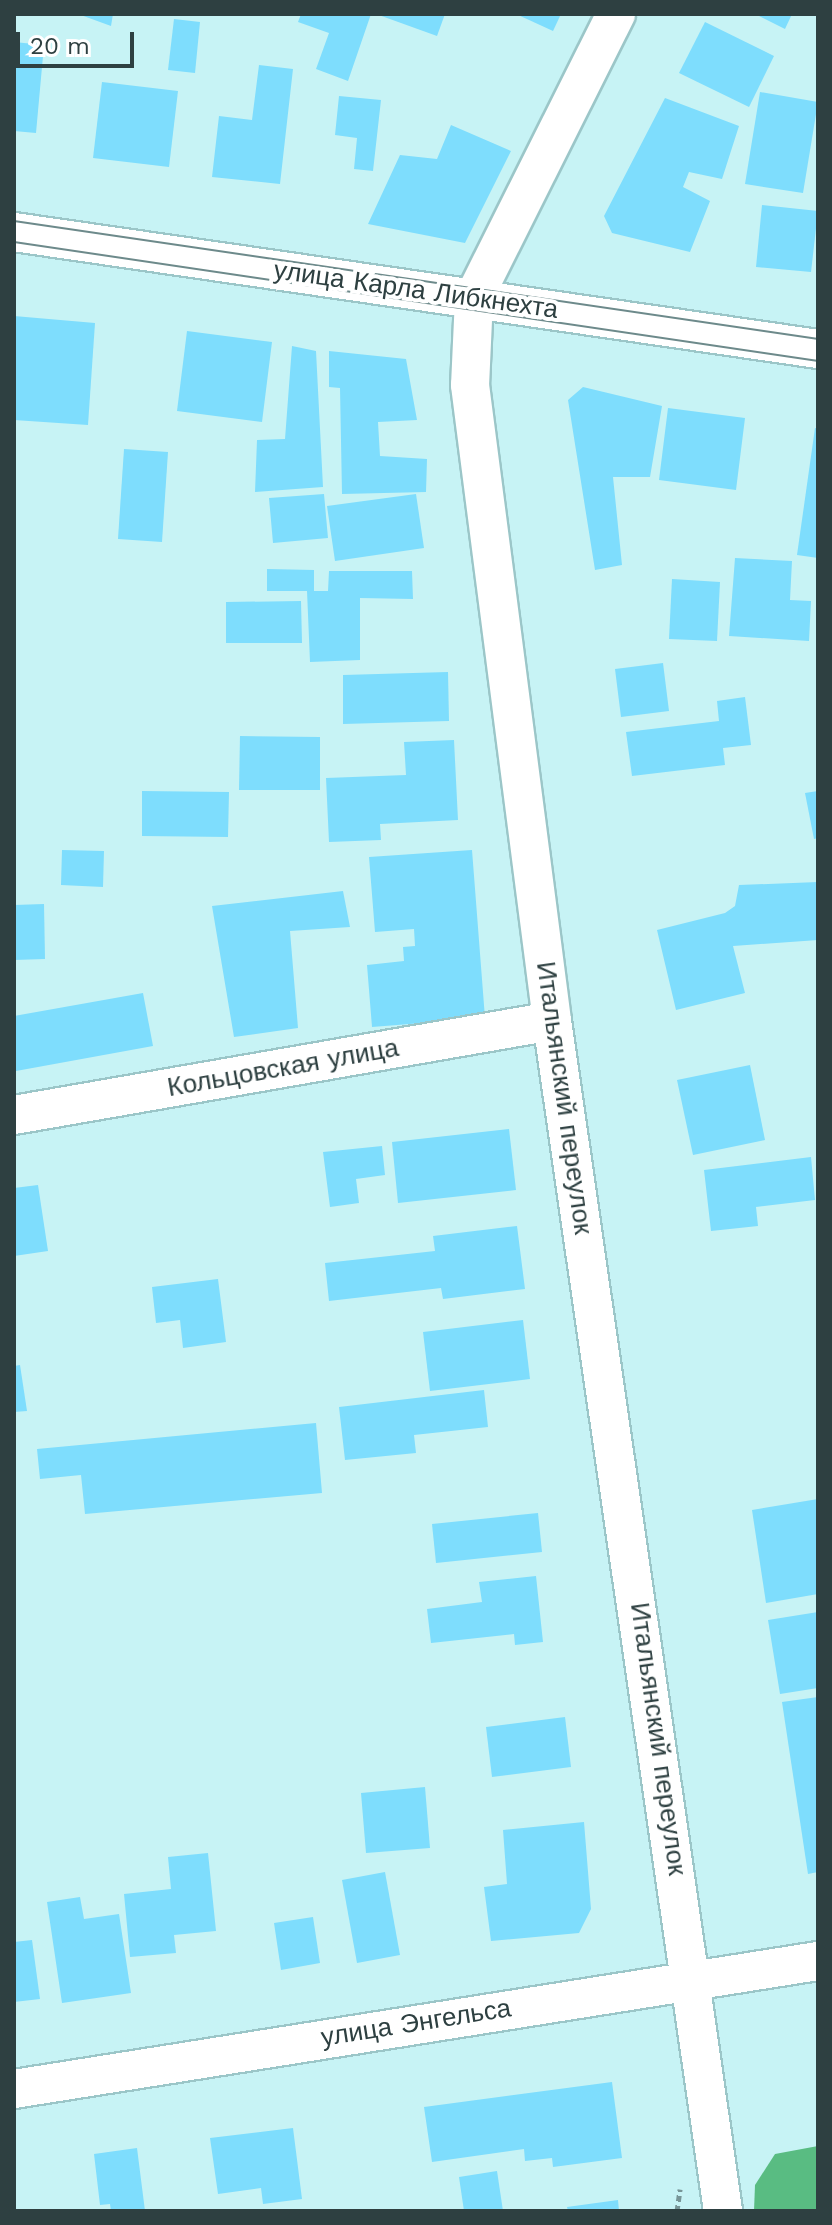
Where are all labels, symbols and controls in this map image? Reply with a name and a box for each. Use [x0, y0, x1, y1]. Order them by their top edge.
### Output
scale bar [20, 16, 138, 66]
text: 20 m [30, 32, 90, 60]
street label: улица Карла Либкнехта [272, 255, 560, 325]
street label: Итальянский переулок [529, 960, 599, 1236]
street label: Кольцовская улица [165, 1032, 401, 1104]
street label: Итальянский переулок [623, 1601, 693, 1877]
street label: улица Энгельса [319, 1993, 513, 2053]

